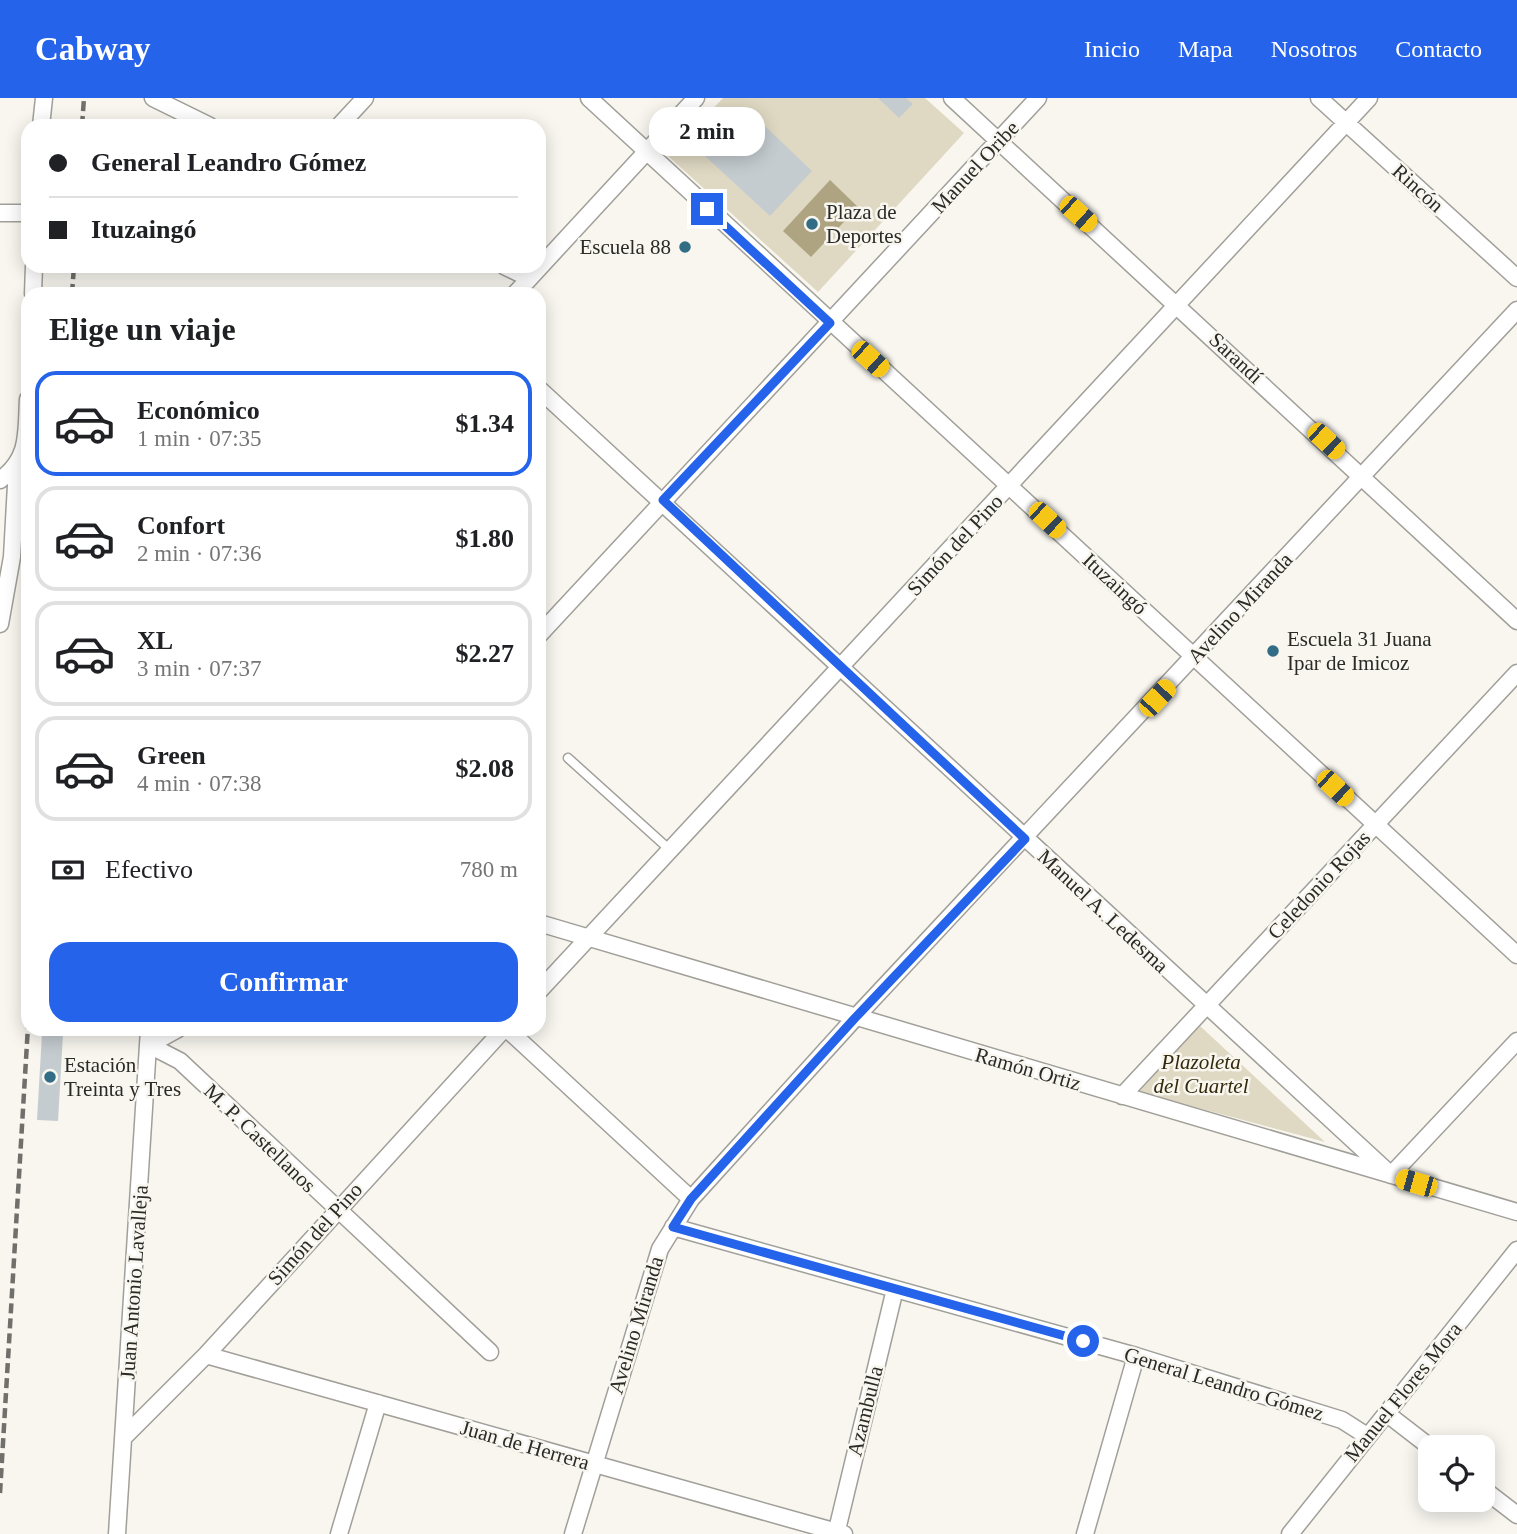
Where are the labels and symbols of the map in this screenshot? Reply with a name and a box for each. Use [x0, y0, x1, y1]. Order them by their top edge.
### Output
callout: 2 min [649, 108, 765, 156]
street label: Manuel Oribe [926, 116, 1024, 218]
street label: Rincón [1387, 159, 1449, 218]
car [1056, 192, 1101, 236]
route end [691, 193, 723, 225]
place label: Plaza de Deportes [826, 200, 902, 248]
marker: Plaza de Deportes [804, 216, 820, 232]
place label: Escuela 88 [579, 235, 671, 259]
marker: Escuela 88 [677, 239, 693, 255]
street label: Sarandí [1204, 327, 1268, 389]
car [848, 337, 893, 381]
car [1304, 419, 1349, 463]
street label: Simón del Pino [902, 489, 1008, 601]
car [1025, 498, 1070, 542]
street label: Avelino Miranda [1183, 547, 1298, 668]
street label: Ituzaingó [1078, 548, 1152, 620]
place label: Escuela 31 Juana Ipar de Imicoz [1287, 627, 1432, 675]
marker: Escuela 31 Juana Ipar de Imicoz [1265, 643, 1281, 659]
car [1135, 675, 1180, 721]
car [1313, 766, 1358, 810]
street label: Celedonio Rojas [1263, 826, 1375, 944]
street label: Manuel A. Ledesma [1033, 844, 1174, 978]
street label: Ramón Ortiz [972, 1042, 1084, 1096]
park label: Plazoleta del Cuartel [1153, 1050, 1249, 1098]
place label: Estación Treinta y Tres [64, 1053, 181, 1101]
marker: Estación Treinta y Tres [42, 1069, 58, 1085]
street label: M. P. Castellanos [199, 1079, 321, 1197]
car [1393, 1167, 1440, 1199]
street label: Simón del Pino [263, 1178, 367, 1290]
street label: Juan Antonio Lavalleja [115, 1183, 153, 1380]
street label: Avelino Miranda [604, 1253, 669, 1397]
street label: Manuel Flores Mora [1339, 1317, 1467, 1467]
route start [1067, 1325, 1099, 1357]
street label: General Leandro Gómez [1121, 1342, 1327, 1426]
street label: Azambulla [842, 1363, 888, 1459]
street label: Juan de Herrera [458, 1415, 593, 1475]

